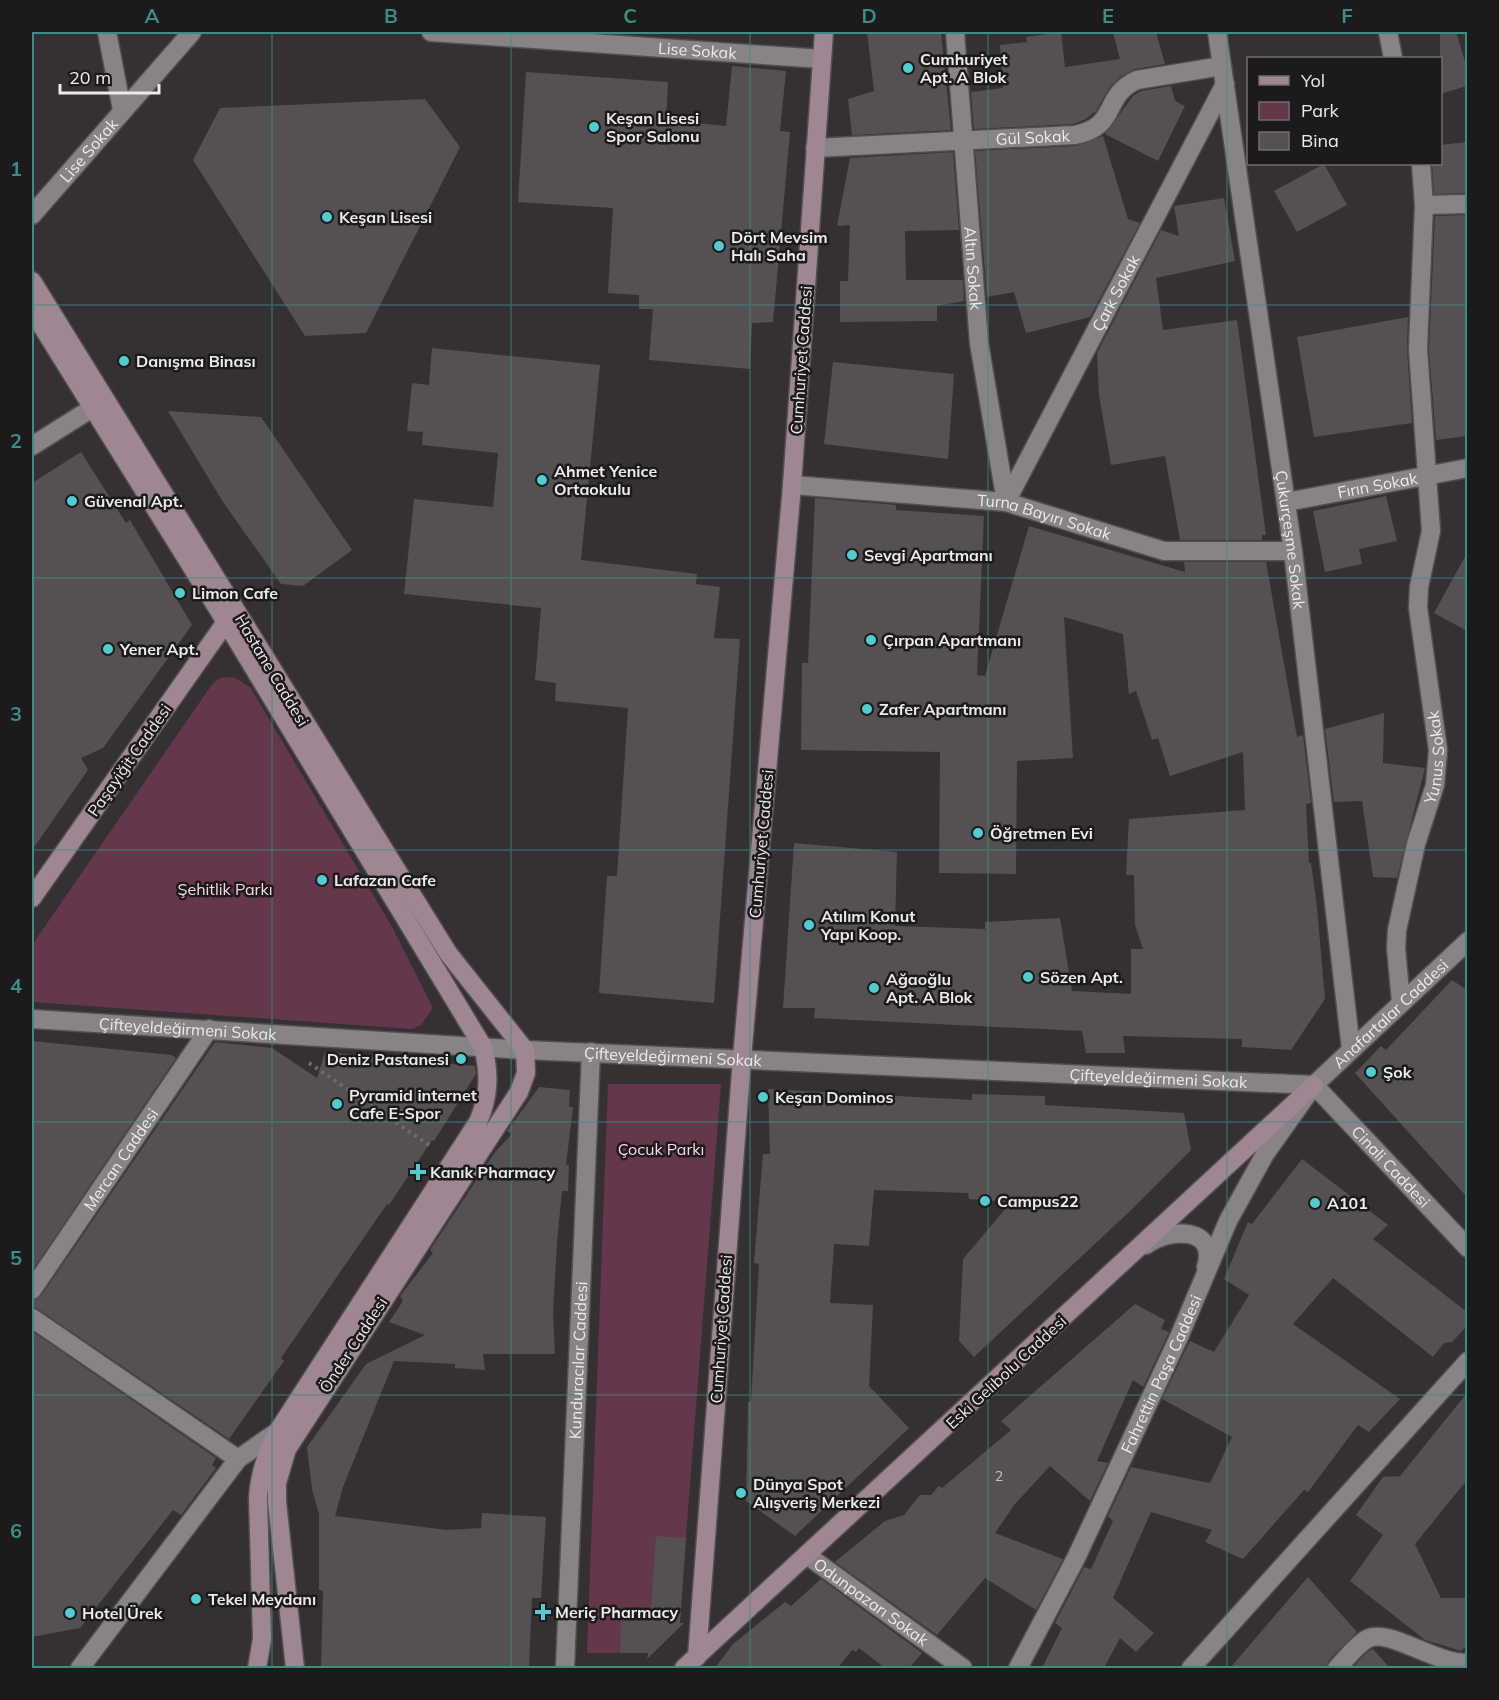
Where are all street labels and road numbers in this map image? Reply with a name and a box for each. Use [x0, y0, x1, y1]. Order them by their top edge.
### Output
street label: Lise Sokak [658, 38, 738, 63]
street label: Lise Sokak [55, 114, 122, 186]
street label: Gül Sokak [995, 125, 1071, 149]
street label: Altın Sokak [960, 226, 986, 312]
street label: Çark Sokak [1087, 251, 1144, 335]
street label: Cumhuriyet Caddesi [786, 285, 816, 435]
street label: Fırın Sokak [1336, 468, 1420, 502]
street label: Çukurçeşme Sokak [1271, 469, 1310, 611]
street label: Turna Bayırı Sokak [976, 490, 1114, 544]
street label: Hastane Caddesi [231, 610, 313, 730]
street label: Paşayiğit Caddesi [83, 700, 175, 820]
street label: Yunus Sokak [1419, 709, 1448, 807]
street label: Cumhuriyet Caddesi [745, 769, 777, 919]
street label: Anafartalar Caddesi [1329, 955, 1452, 1072]
street label: Çifteyeldeğirmeni Sokak [98, 1013, 278, 1044]
street label: Çifteyeldeğirmeni Sokak [584, 1043, 763, 1071]
street label: Çifteyeldeğirmeni Sokak [1069, 1064, 1248, 1092]
street label: Mercan Caddesi [79, 1104, 162, 1214]
street label: Cinali Caddesi [1347, 1121, 1434, 1212]
street label: Cumhuriyet Caddesi [706, 1254, 736, 1404]
street label: Kunduracılar Caddesi [565, 1281, 591, 1440]
street label: Fahrettin Paşa Caddesi [1116, 1292, 1206, 1456]
street label: Önder Caddesi [315, 1293, 391, 1397]
street label: Eski Gelibolu Caddesi [942, 1311, 1070, 1433]
street label: Odunpazarı Sokak [810, 1554, 933, 1650]

